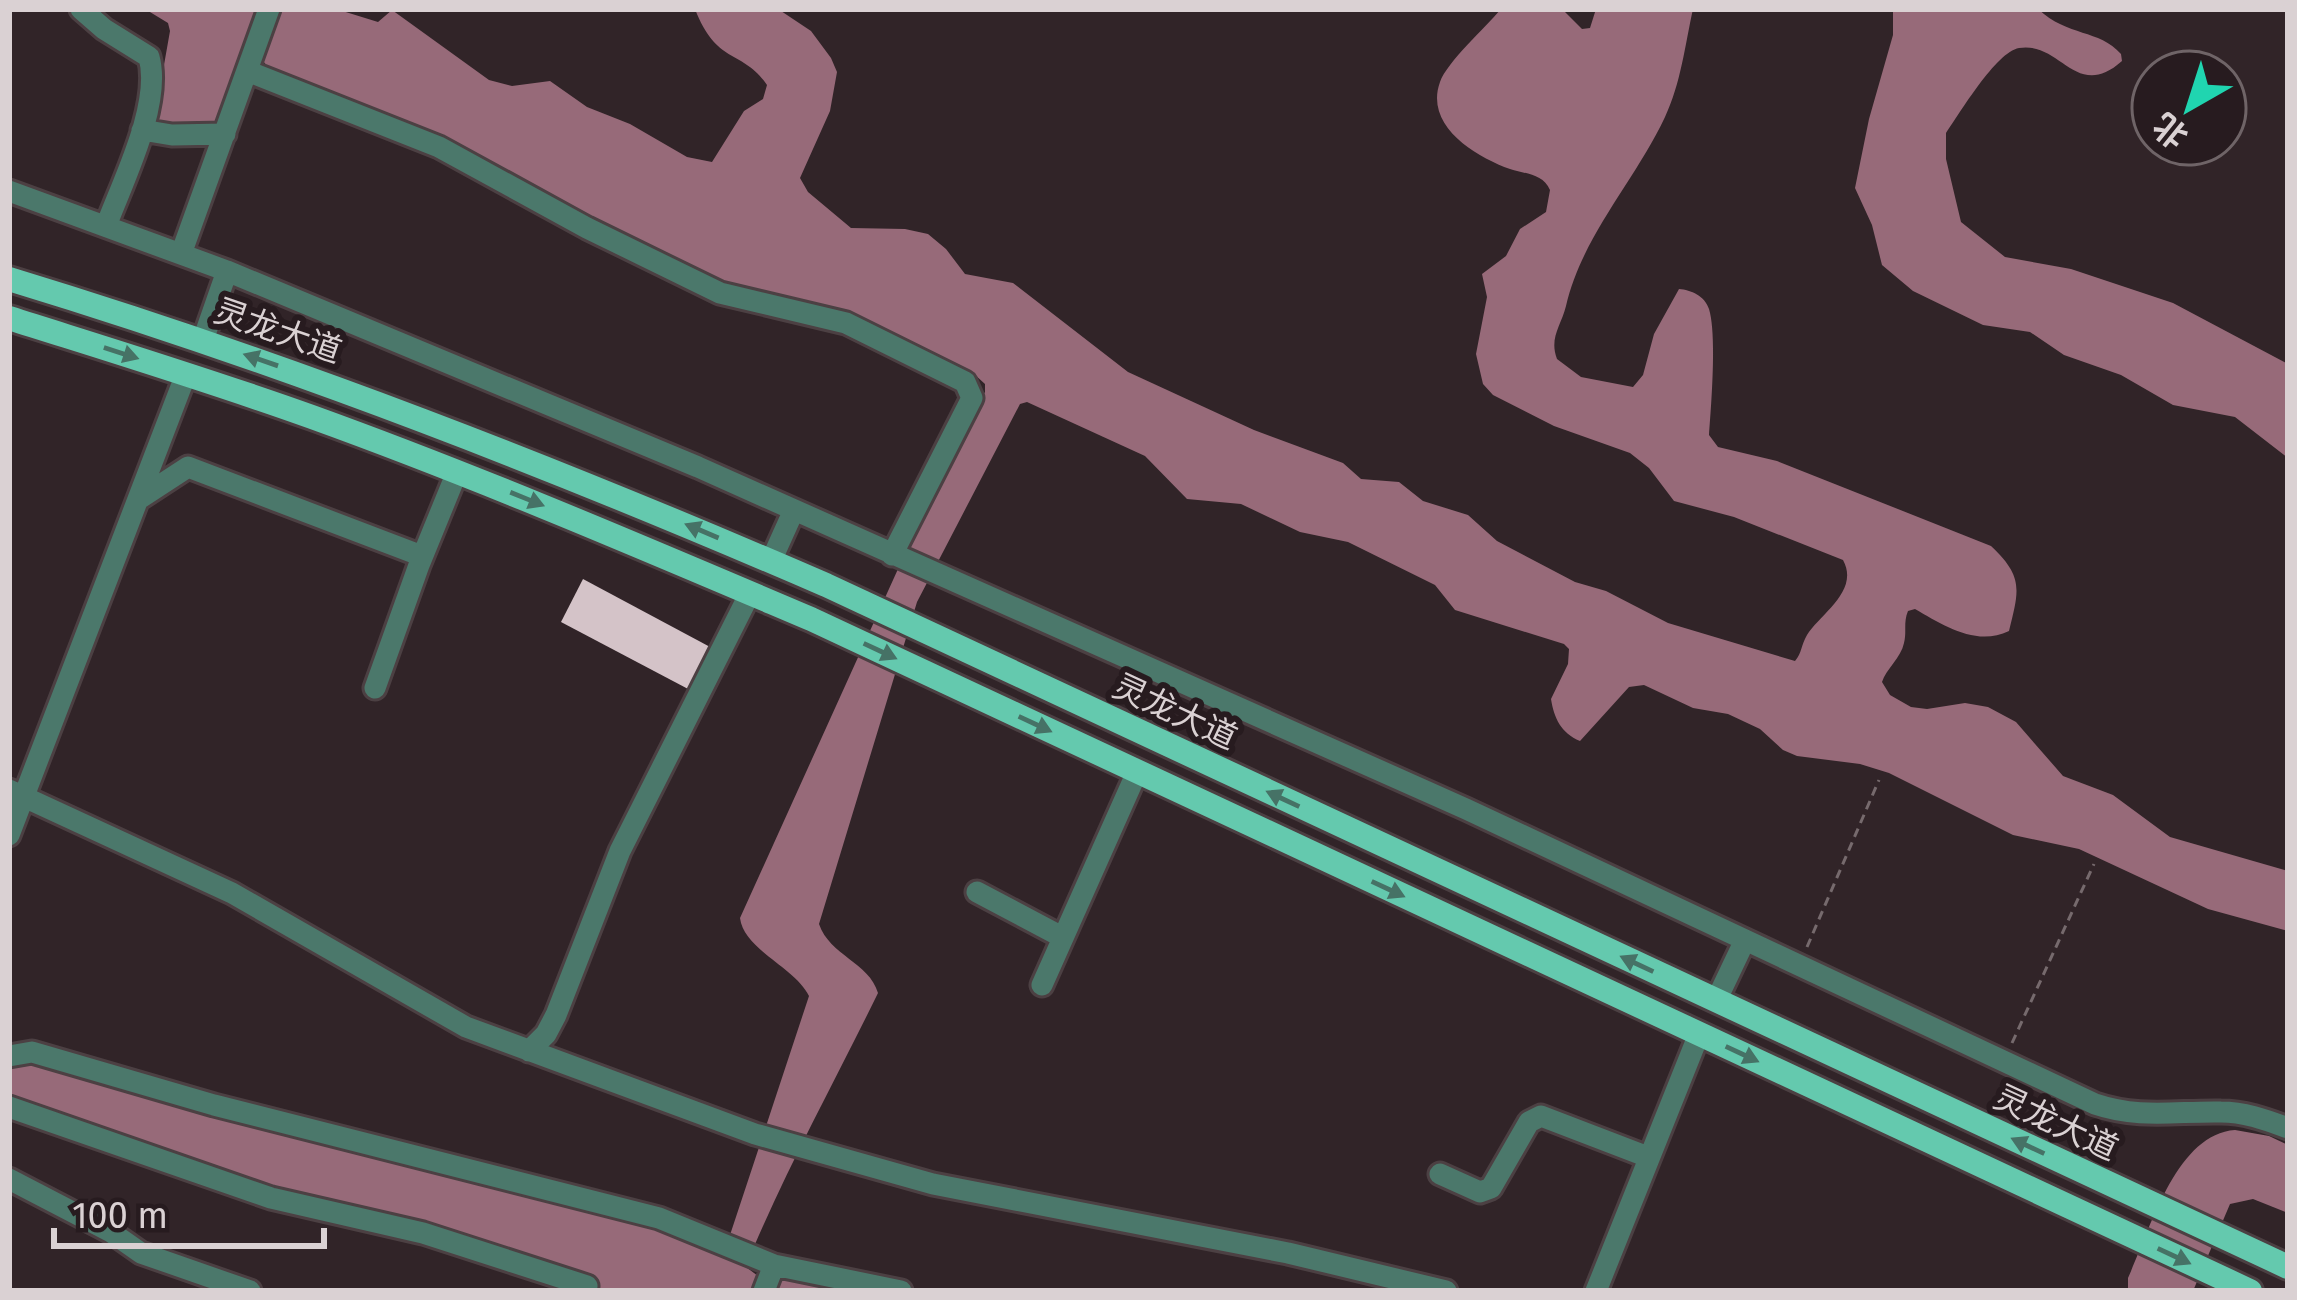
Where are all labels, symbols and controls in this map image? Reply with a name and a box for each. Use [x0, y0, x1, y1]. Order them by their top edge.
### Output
north arrow [2129, 48, 2249, 168]
text: 北 [2145, 105, 2196, 156]
street label: 灵龙大道 [209, 291, 347, 371]
one-way arrow [103, 345, 140, 364]
one-way arrow [242, 349, 278, 368]
one-way arrow [509, 491, 545, 510]
one-way arrow [685, 521, 720, 541]
one-way arrow [863, 642, 898, 662]
street label: 灵龙大道 [1107, 666, 1243, 758]
one-way arrow [1018, 714, 1053, 734]
one-way arrow [1265, 789, 1300, 809]
one-way arrow [1371, 879, 1406, 899]
one-way arrow [1619, 954, 1654, 974]
one-way arrow [1725, 1044, 1760, 1064]
street label: 灵龙大道 [1988, 1077, 2124, 1169]
one-way arrow [2010, 1136, 2045, 1156]
scale bar [54, 1174, 324, 1248]
text: 100 m [72, 1194, 168, 1238]
one-way arrow [2157, 1246, 2192, 1266]

